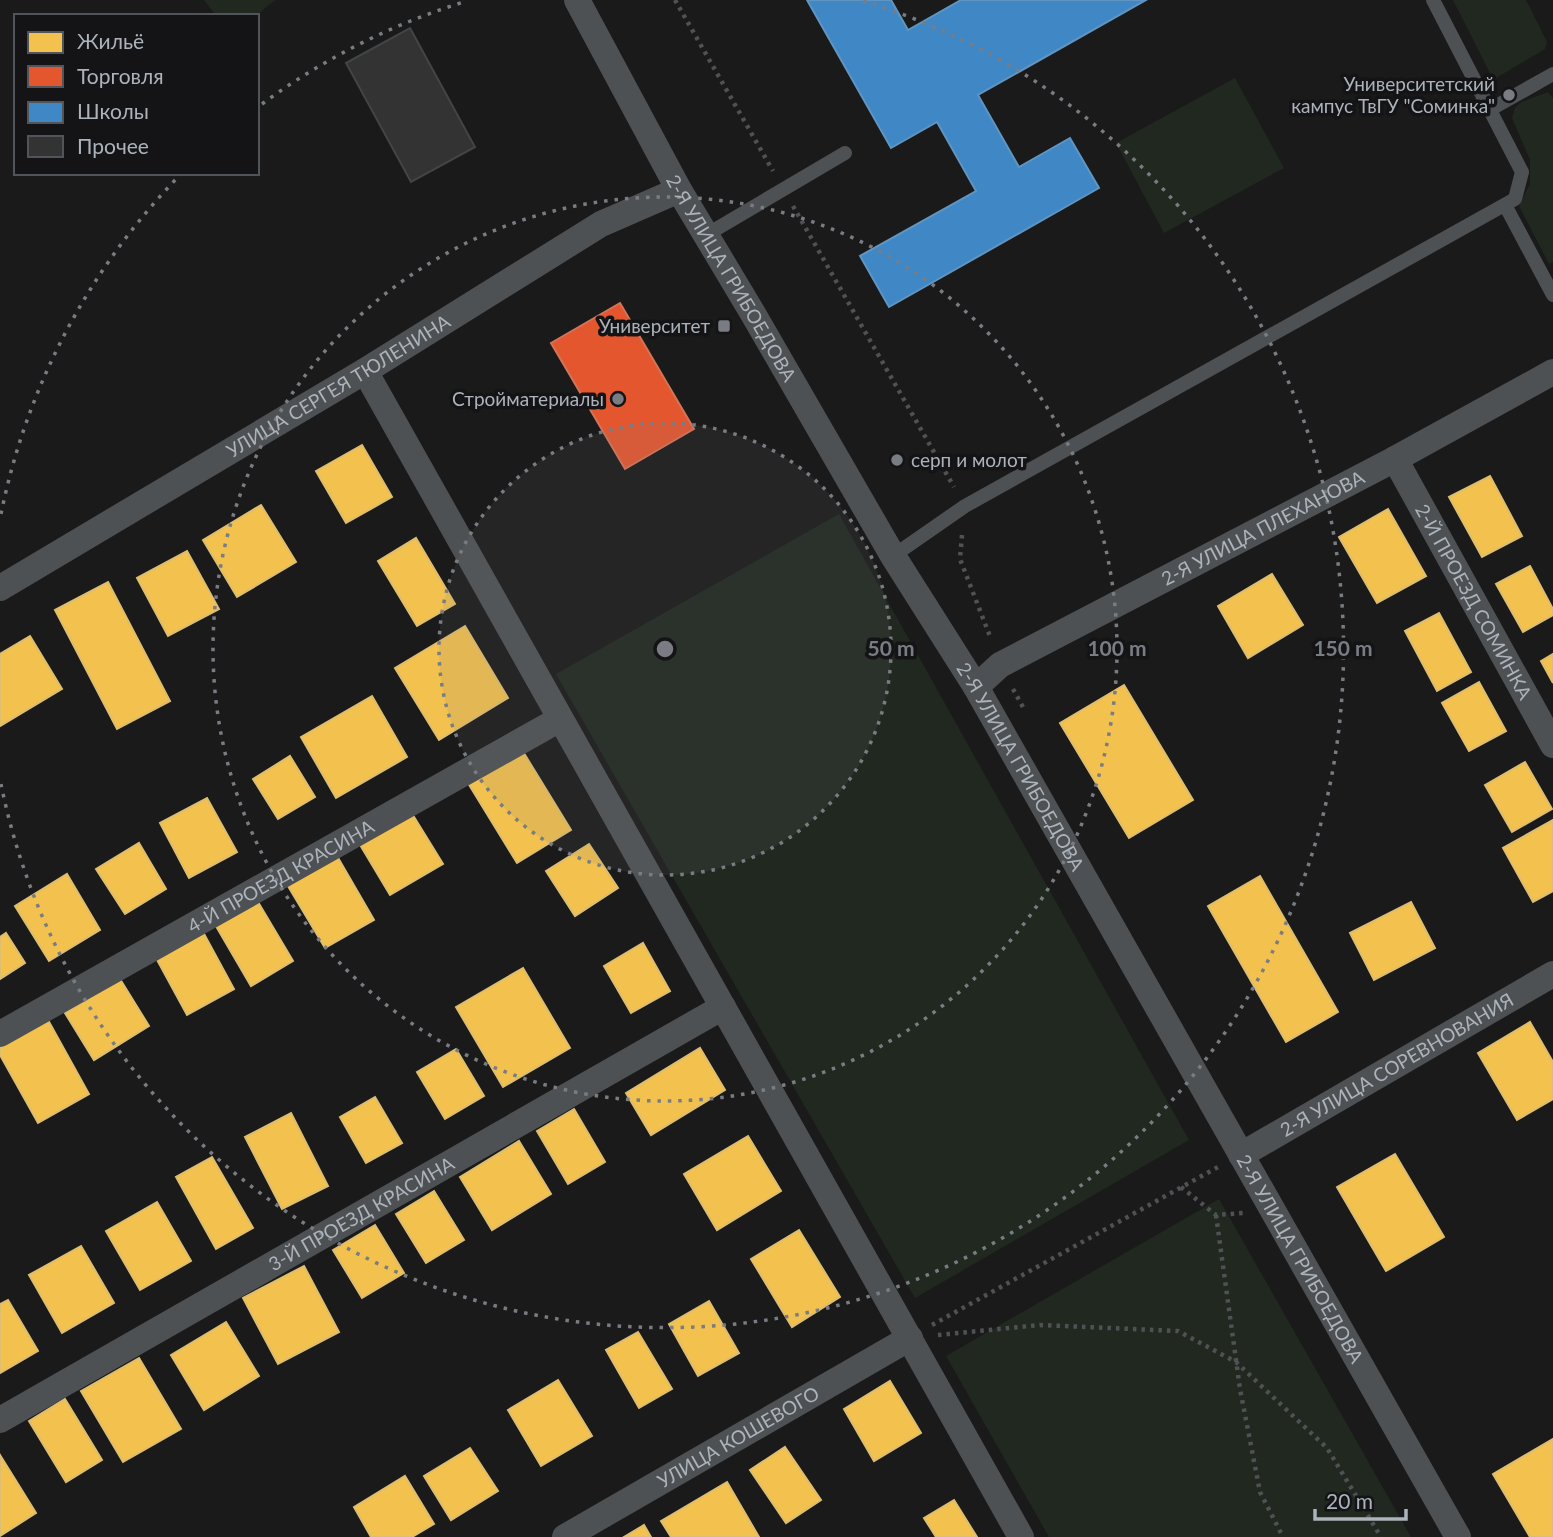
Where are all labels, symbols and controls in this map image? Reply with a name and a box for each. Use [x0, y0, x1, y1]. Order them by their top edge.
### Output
legend [14, 14, 259, 175]
text: Жильё [77, 28, 144, 53]
text: Торговля [77, 63, 164, 88]
place label: Университетский кампус ТвГУ "Соминка" [1291, 72, 1495, 117]
marker: Университетский кампус ТвГУ "Соминка" [1501, 87, 1517, 103]
text: Школы [77, 98, 149, 123]
text: Прочее [77, 133, 149, 158]
street label: 2-Я УЛИЦА ГРИБОЕДОВА [662, 170, 802, 385]
street label: УЛИЦА СЕРГЕЯ ТЮЛЕНИНА [222, 309, 454, 462]
place label: Университет [599, 314, 710, 337]
marker: Университет [716, 318, 732, 334]
place label: Стройматериалы [452, 387, 604, 410]
marker: Стройматериалы [610, 391, 626, 407]
place label: серп и молот [911, 448, 1027, 471]
marker: серп и молот [889, 452, 905, 468]
street label: 2-Я УЛИЦА ПЛЕХАНОВА [1157, 465, 1368, 590]
street label: 2-Й ПРОЕЗД СОМИНКА [1411, 500, 1538, 703]
text: 50 m [867, 635, 915, 660]
text: 100 m [1087, 635, 1147, 660]
text: 150 m [1313, 635, 1373, 660]
centre of rings [653, 637, 677, 661]
street label: 2-Я УЛИЦА ГРИБОЕДОВА [952, 658, 1090, 875]
street label: 4-Й ПРОЕЗД КРАСИНА [183, 814, 378, 937]
street label: 2-Я УЛИЦА СОРЕВНОВАНИЯ [1276, 988, 1517, 1141]
street label: 2-Я УЛИЦА ГРИБОЕДОВА [1232, 1150, 1369, 1367]
street label: 3-Й ПРОЕЗД КРАСИНА [264, 1151, 458, 1275]
street label: УЛИЦА КОШЕВОГО [653, 1381, 823, 1492]
scale bar [1315, 1478, 1406, 1522]
text: 20 m [1326, 1488, 1373, 1513]

